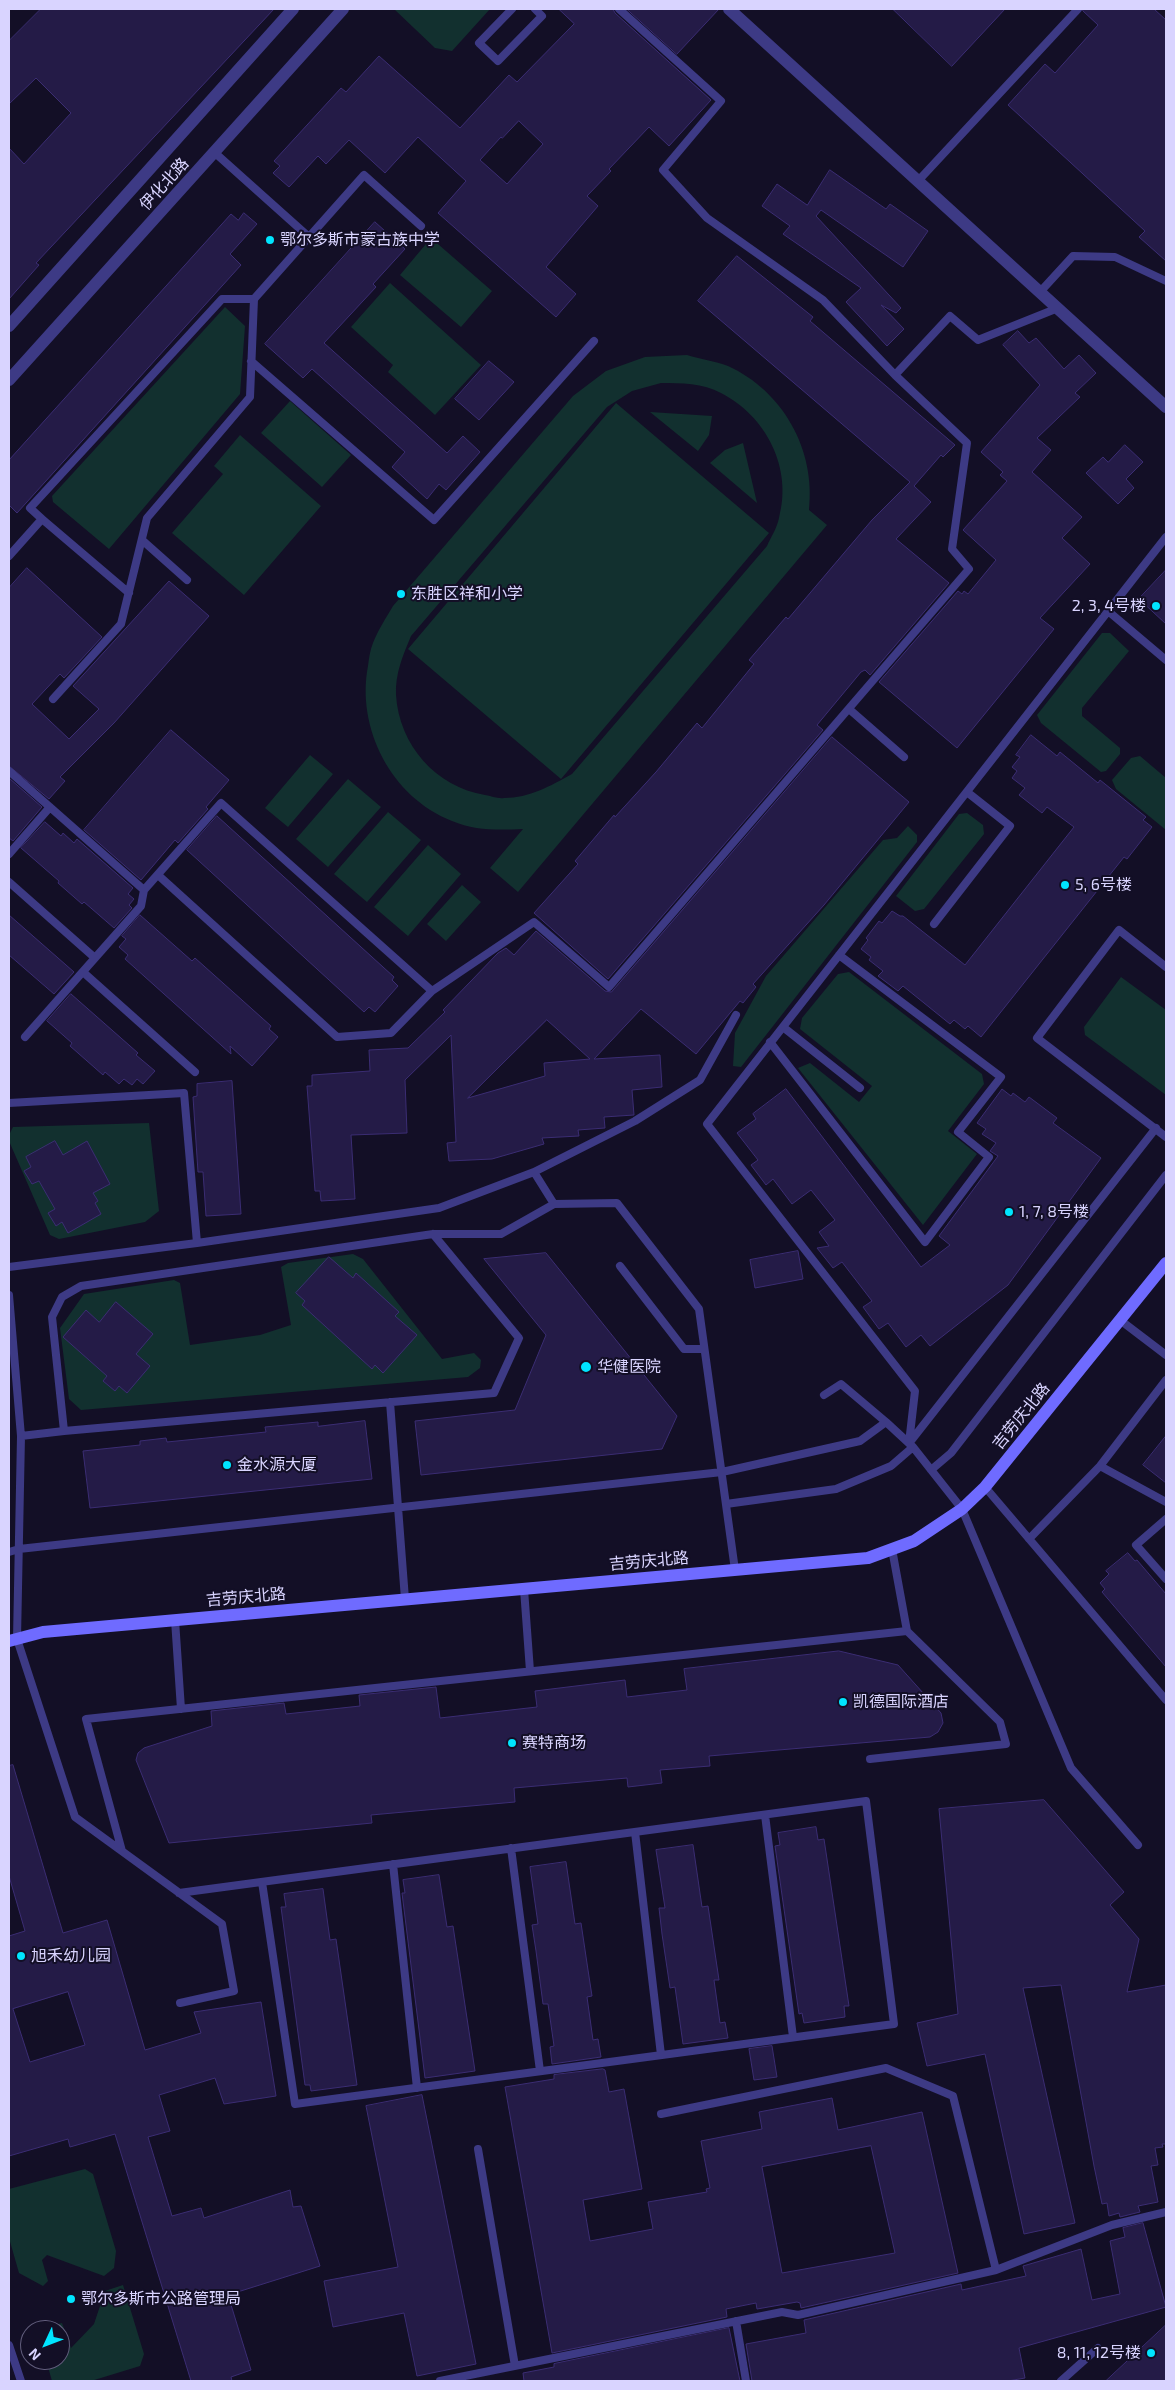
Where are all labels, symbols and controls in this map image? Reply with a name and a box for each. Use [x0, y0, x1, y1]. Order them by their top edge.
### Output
street label: 伊化北路 [135, 154, 193, 214]
place label: 鄂尔多斯市蒙古族中学 [280, 230, 440, 250]
marker: 鄂尔多斯市蒙古族中学 [264, 234, 276, 246]
place label: 东胜区祥和小学 [411, 584, 523, 604]
marker: 东胜区祥和小学 [395, 588, 407, 600]
place label: 2, 3, 4号楼 [1072, 596, 1146, 616]
marker: 2, 3, 4号楼 [1150, 600, 1162, 612]
place label: 5, 6号楼 [1075, 875, 1132, 895]
marker: 5, 6号楼 [1059, 879, 1071, 891]
place label: 1, 7, 8号楼 [1019, 1202, 1089, 1222]
marker: 1, 7, 8号楼 [1003, 1206, 1015, 1218]
place label: 华健医院 [597, 1357, 661, 1377]
marker: 华健医院 [579, 1360, 593, 1374]
street label: 吉劳庆北路 [988, 1379, 1054, 1453]
place label: 金水源大厦 [237, 1455, 317, 1475]
marker: 金水源大厦 [221, 1459, 233, 1471]
street label: 吉劳庆北路 [608, 1548, 690, 1574]
street label: 吉劳庆北路 [205, 1584, 287, 1610]
place label: 凯德国际酒店 [853, 1692, 949, 1712]
marker: 凯德国际酒店 [837, 1696, 849, 1708]
place label: 赛特商场 [522, 1733, 586, 1753]
marker: 赛特商场 [506, 1737, 518, 1749]
place label: 旭禾幼儿园 [31, 1946, 111, 1966]
marker: 旭禾幼儿园 [15, 1950, 27, 1962]
place label: 鄂尔多斯市公路管理局 [81, 2289, 241, 2309]
marker: 鄂尔多斯市公路管理局 [65, 2293, 77, 2305]
north arrow [20, 2320, 70, 2370]
place label: 8, 11, 12号楼 [1057, 2343, 1141, 2363]
text: N [25, 2345, 44, 2364]
marker: 8, 11, 12号楼 [1145, 2347, 1157, 2359]

